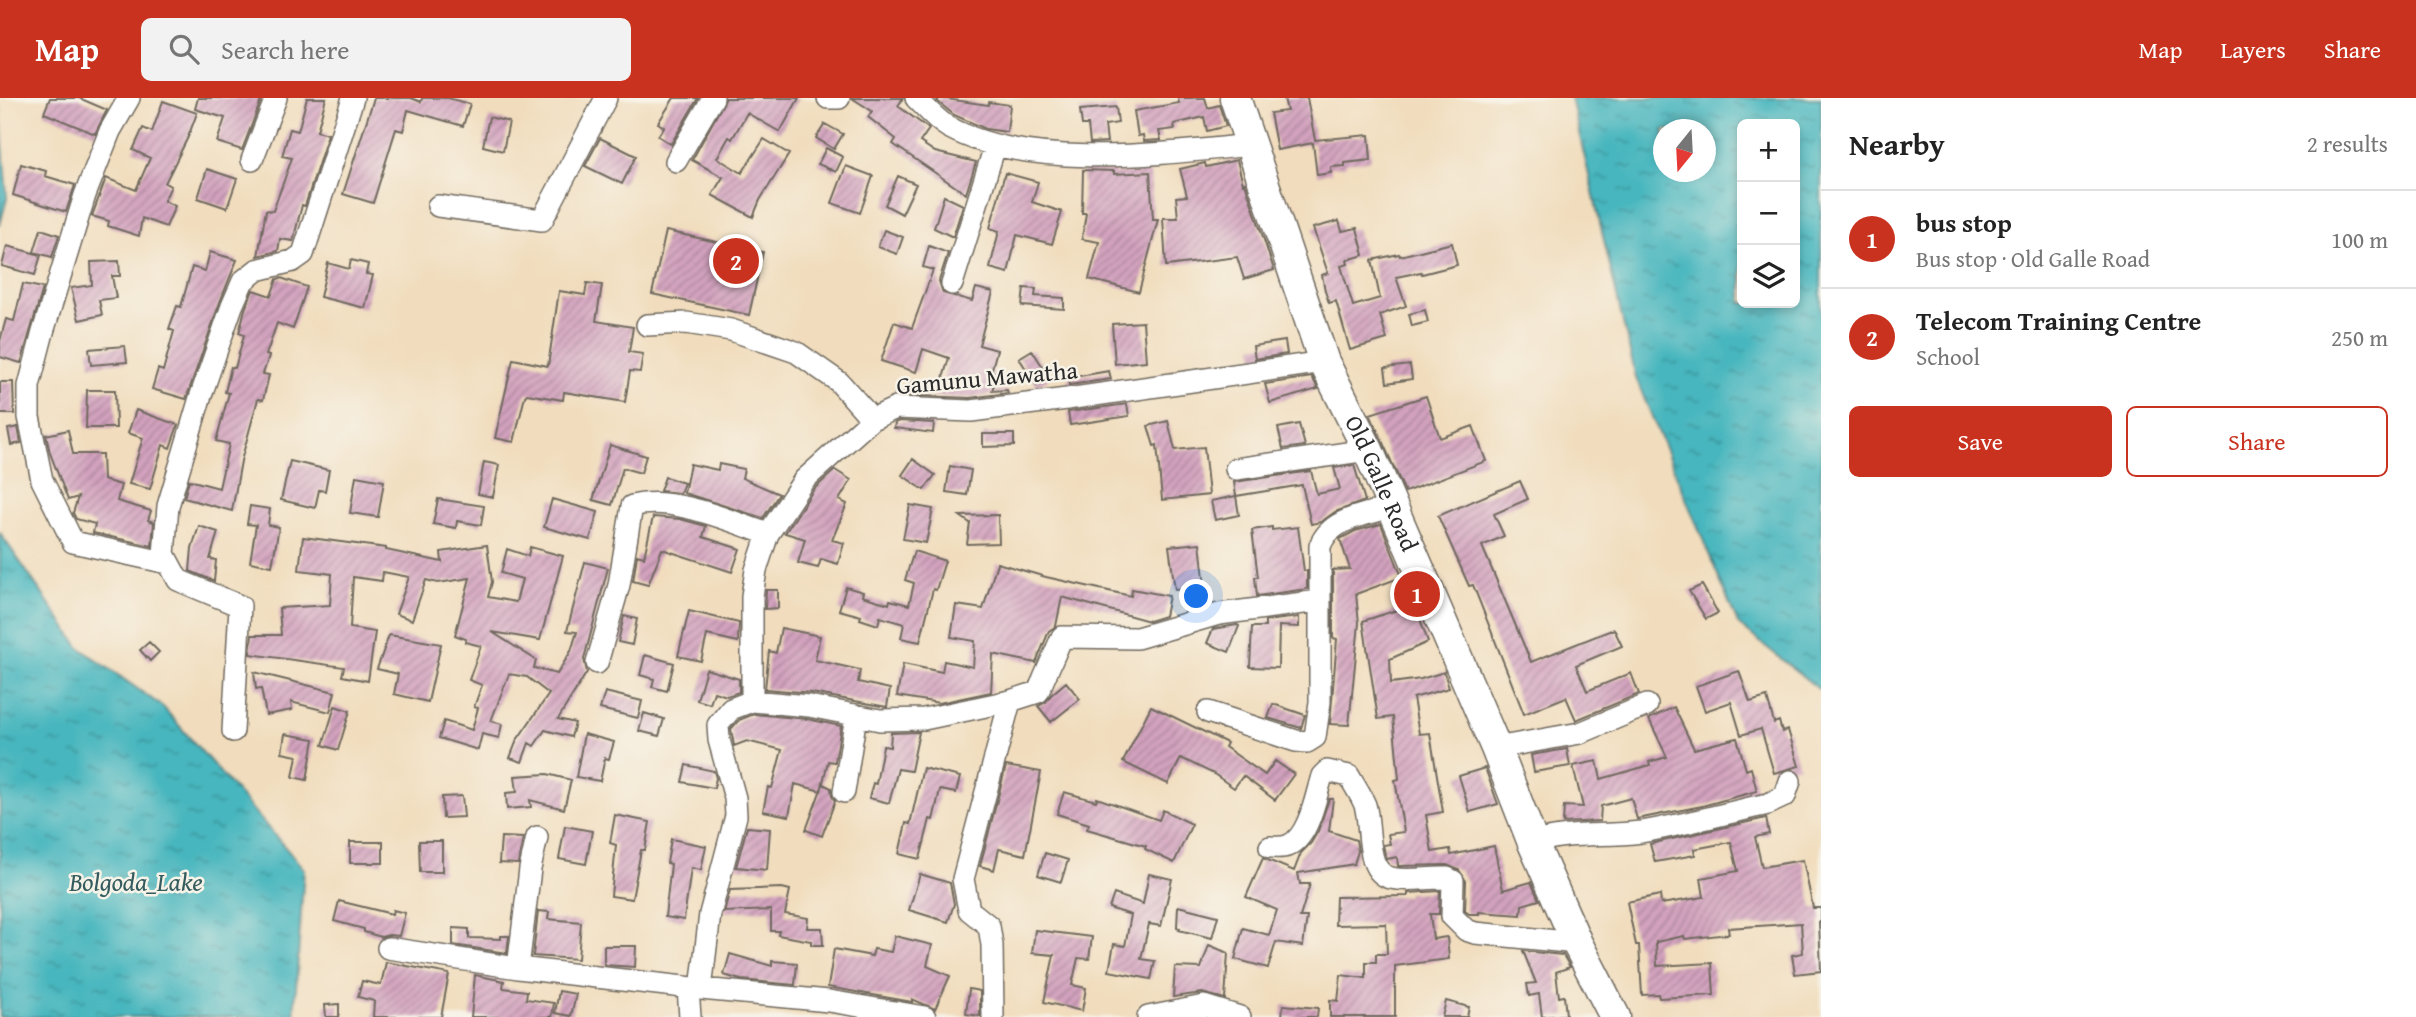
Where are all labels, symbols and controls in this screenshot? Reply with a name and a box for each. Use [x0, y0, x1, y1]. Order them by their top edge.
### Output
search box [141, 18, 631, 81]
text: Map [35, 25, 99, 73]
icon: search [165, 30, 203, 68]
text: Search here [221, 30, 349, 69]
text: Map [2139, 32, 2182, 67]
text: Layers [2220, 32, 2286, 67]
text: Share [2324, 32, 2381, 67]
north arrow [1653, 119, 1716, 182]
map controls [1737, 119, 1800, 308]
button: + [1737, 119, 1800, 182]
text: Nearby [1849, 122, 1945, 166]
text: 2 results [2307, 127, 2388, 160]
button: − [1737, 182, 1800, 245]
text: bus stop [1916, 203, 2012, 242]
text: 1 [1866, 223, 1878, 256]
text: 100 m [2331, 223, 2388, 256]
pin: 2 [713, 235, 759, 287]
text: Bus stop · Old Galle Road [1916, 242, 2150, 275]
button: layers [1737, 245, 1800, 308]
text: Telecom Training Centre [1916, 301, 2201, 340]
text: 2 [1866, 321, 1878, 354]
text: 250 m [2331, 321, 2388, 354]
text: School [1916, 340, 1980, 373]
street label: Gamunu Mawatha [895, 352, 1080, 403]
button: Save [1849, 406, 2112, 477]
button: Share [2126, 406, 2388, 477]
street label: Old Galle Road [1336, 409, 1427, 557]
pin: 1 [1394, 568, 1440, 620]
your location [1179, 579, 1213, 613]
water label: Bolgoda_Lake [68, 862, 203, 901]

